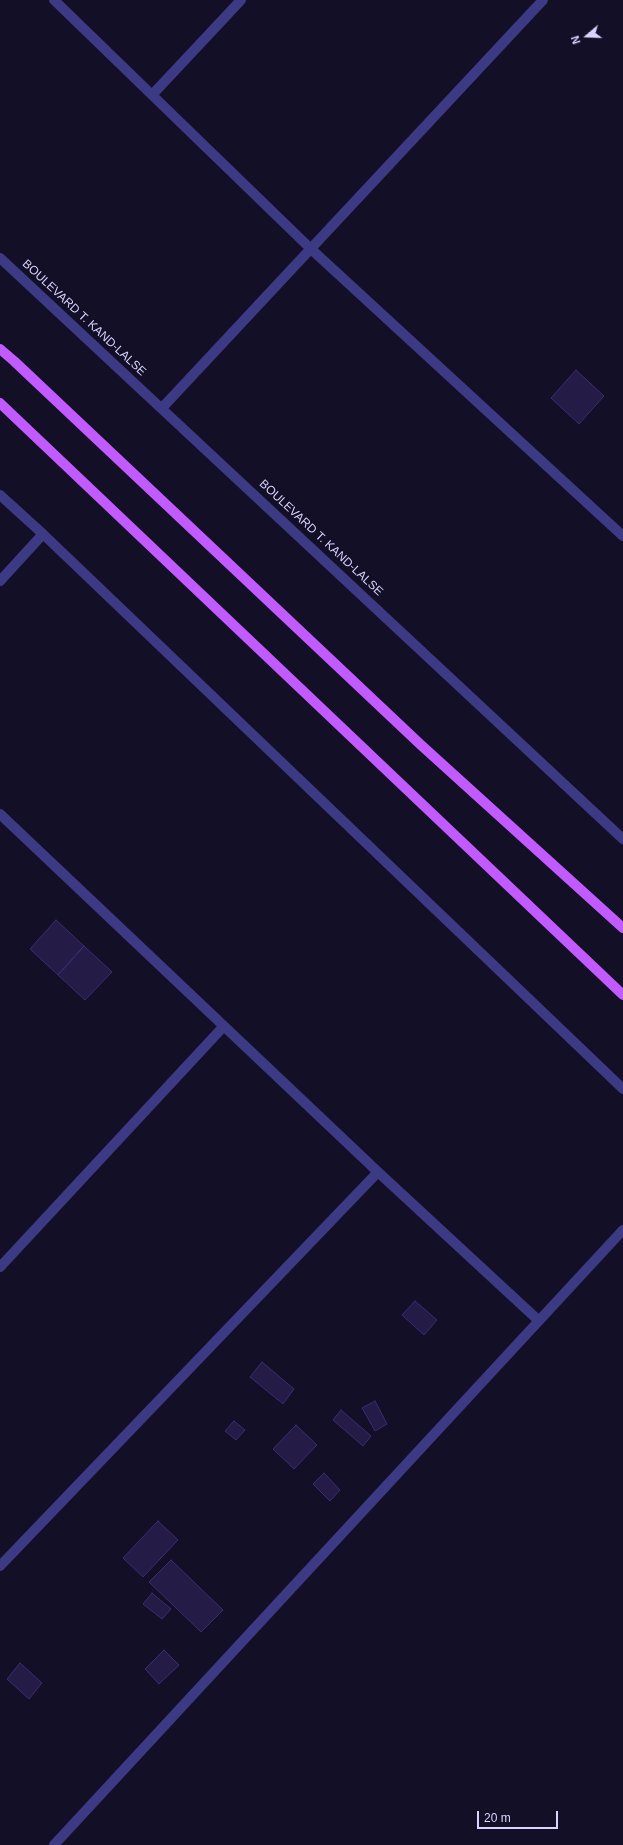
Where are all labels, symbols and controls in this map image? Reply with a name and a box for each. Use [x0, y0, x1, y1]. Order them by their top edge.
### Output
north arrow [567, 16, 607, 56]
text: N [569, 34, 583, 46]
street label: BOULEVARD T. KAND-LALSE [19, 257, 149, 379]
street label: BOULEVARD T. KAND-LALSE [256, 477, 386, 599]
scale bar [479, 1803, 560, 1829]
text: 20 m [484, 1811, 511, 1825]

